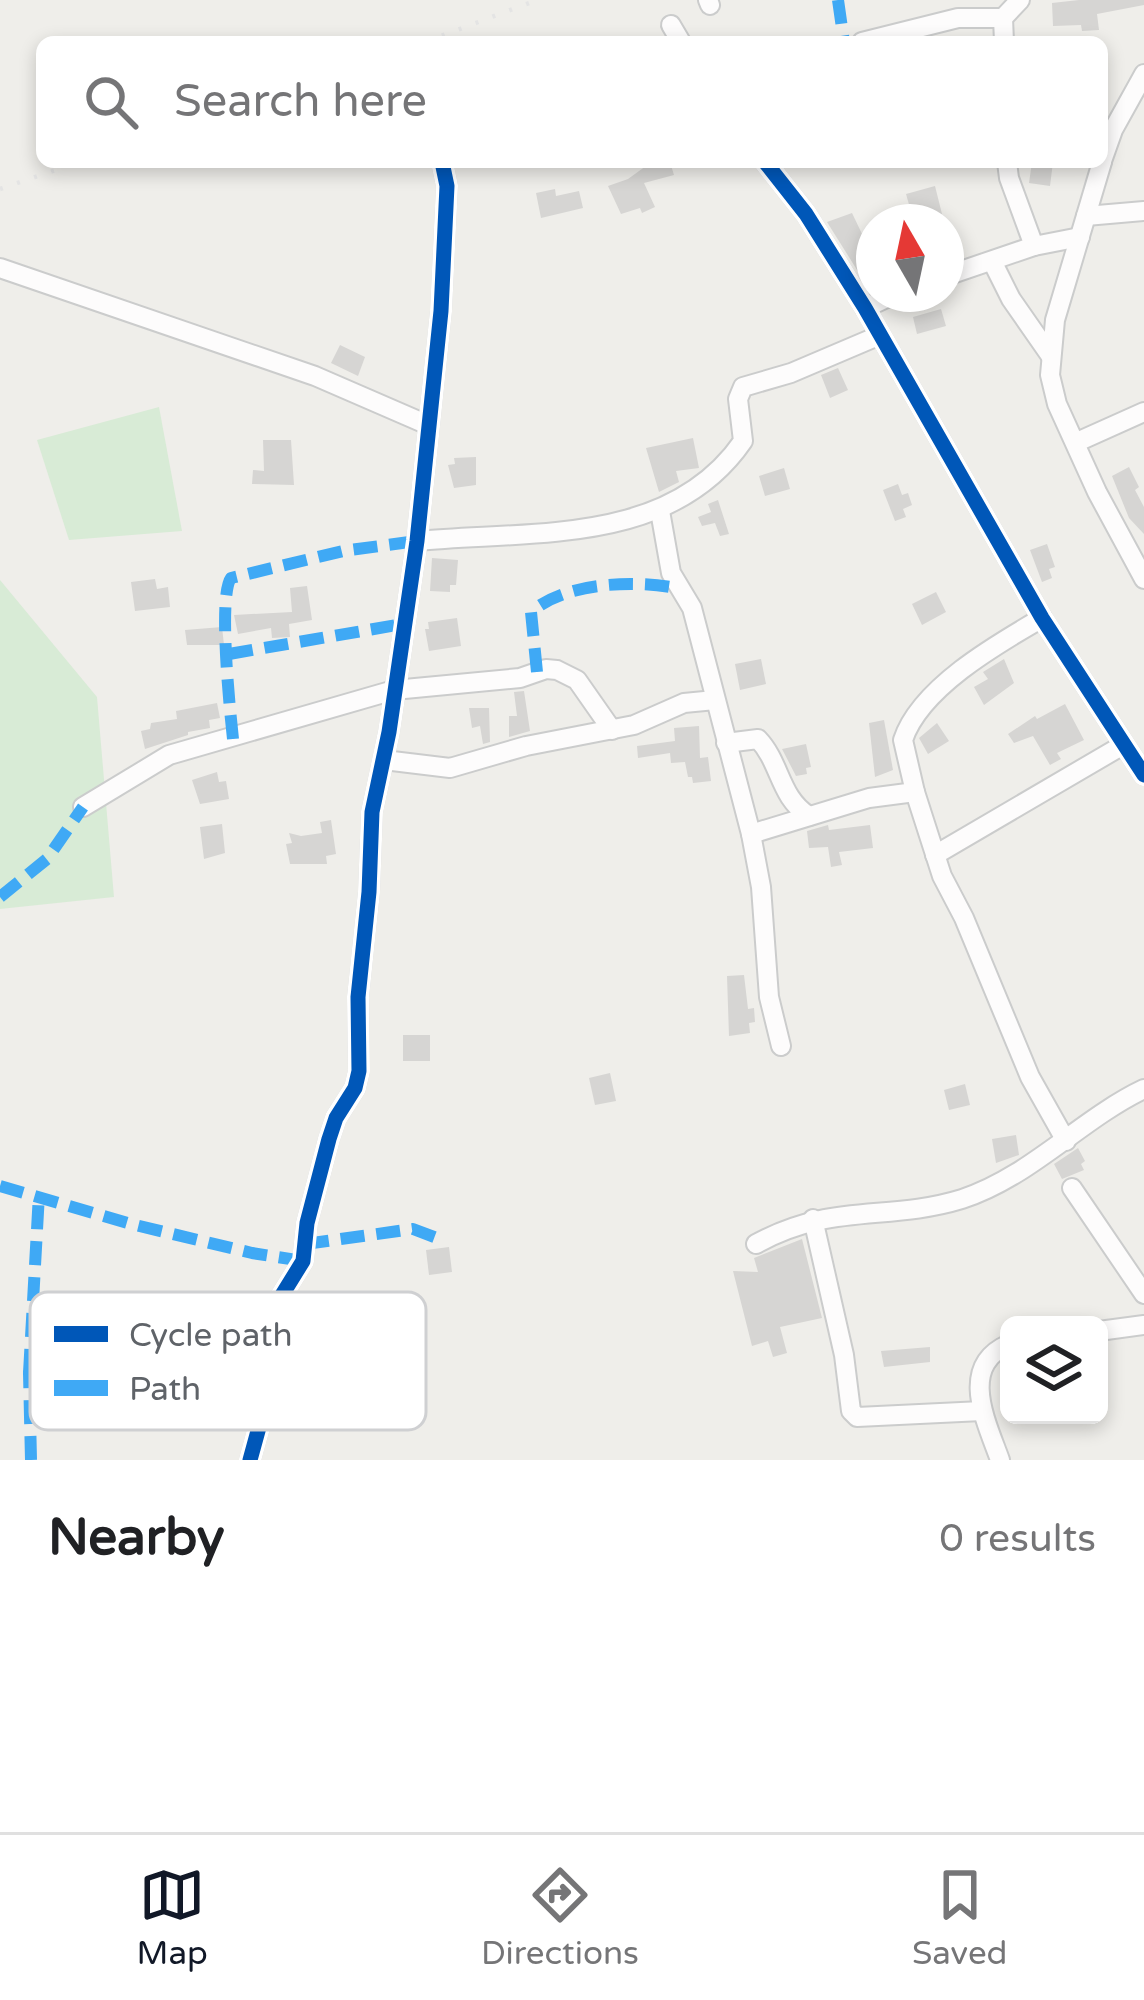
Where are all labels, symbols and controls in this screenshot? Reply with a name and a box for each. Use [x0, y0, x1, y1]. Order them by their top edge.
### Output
search box [36, 36, 1108, 168]
icon: search [78, 69, 144, 135]
text: Search here [174, 75, 427, 129]
north arrow [856, 204, 964, 312]
legend [30, 1292, 426, 1430]
text: Cycle path [129, 1316, 293, 1355]
map controls [1000, 1316, 1108, 1424]
button: layers [1000, 1316, 1108, 1424]
text: Path [129, 1370, 201, 1409]
text: Nearby [48, 1507, 225, 1569]
text: 0 results [939, 1515, 1096, 1562]
tab: Map [137, 1862, 208, 1973]
tab: Directions [481, 1862, 639, 1973]
tab: Saved [912, 1862, 1007, 1973]

